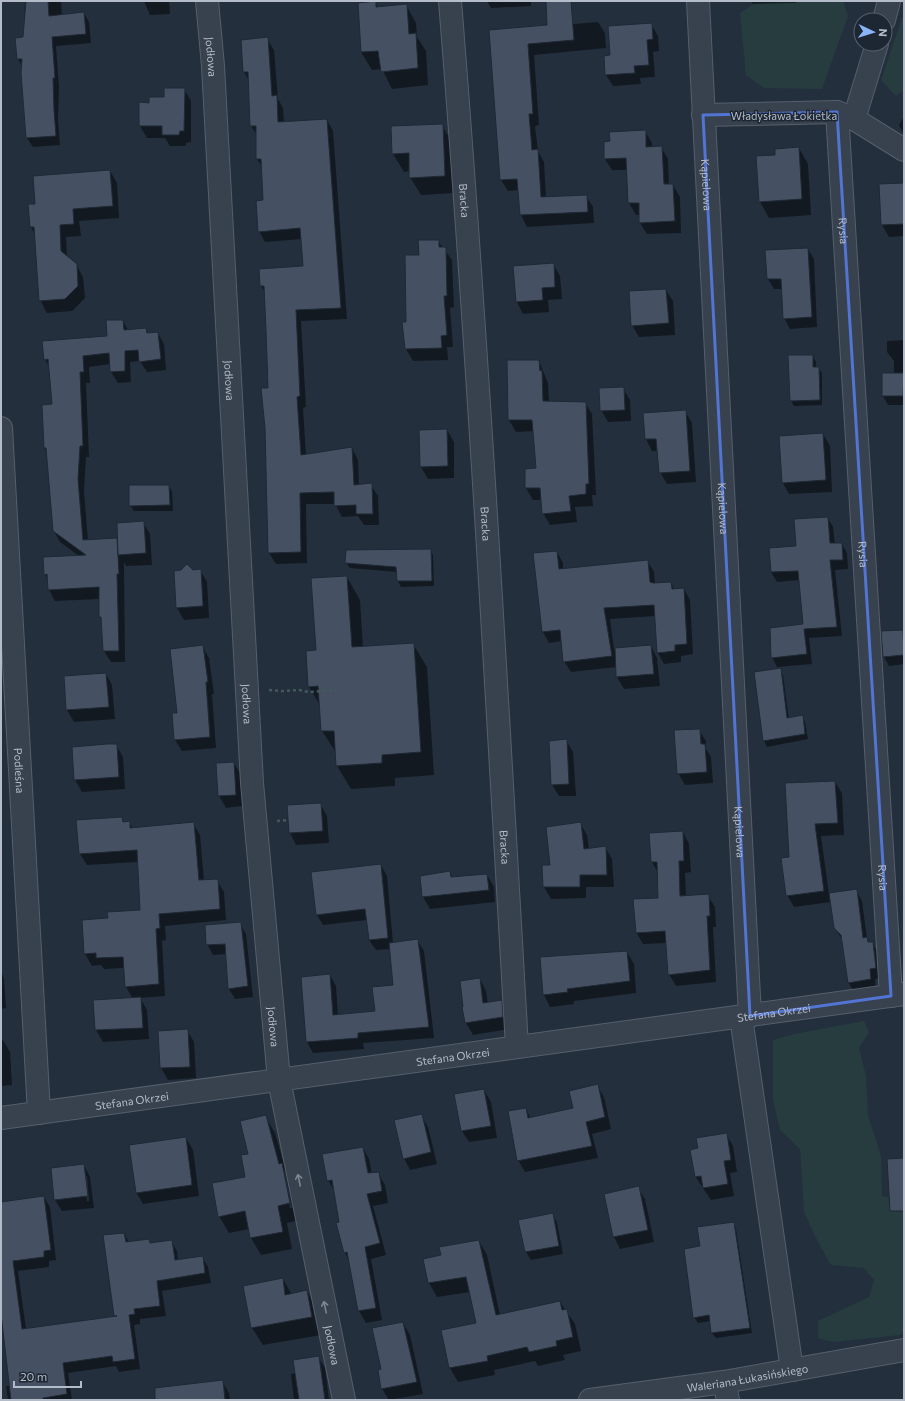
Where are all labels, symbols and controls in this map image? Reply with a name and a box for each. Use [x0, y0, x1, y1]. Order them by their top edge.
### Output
north arrow [853, 12, 893, 52]
text: N [877, 28, 890, 37]
street label: Jodłowa [203, 36, 220, 77]
street label: Władysława Łokietka [731, 109, 837, 122]
street label: Kąpielowa [700, 158, 715, 211]
street label: Bracka [457, 183, 473, 218]
street label: Rysia [837, 217, 852, 244]
street label: Jodłowa [222, 360, 238, 401]
street label: Kąpielowa [716, 482, 732, 535]
street label: Bracka [479, 506, 494, 541]
street label: Rysia [857, 541, 871, 568]
street label: Jodłowa [239, 683, 255, 724]
street label: Podleśna [12, 747, 28, 793]
street label: Kąpielowa [733, 806, 748, 858]
street label: Bracka [498, 830, 513, 865]
street label: Rysia [876, 864, 891, 891]
street label: Stefana Okrzei [736, 1000, 812, 1023]
street label: Jodłowa [265, 1006, 282, 1047]
street label: Stefana Okrzei [415, 1044, 491, 1067]
street label: Stefana Okrzei [94, 1089, 170, 1112]
one-way arrow [295, 1173, 303, 1186]
one-way arrow [321, 1301, 329, 1314]
street label: Jodłowa [321, 1324, 343, 1366]
street label: Waleriana Łukasińskiego [686, 1361, 809, 1393]
scale bar [14, 1363, 81, 1389]
text: 20 m [20, 1369, 47, 1383]

